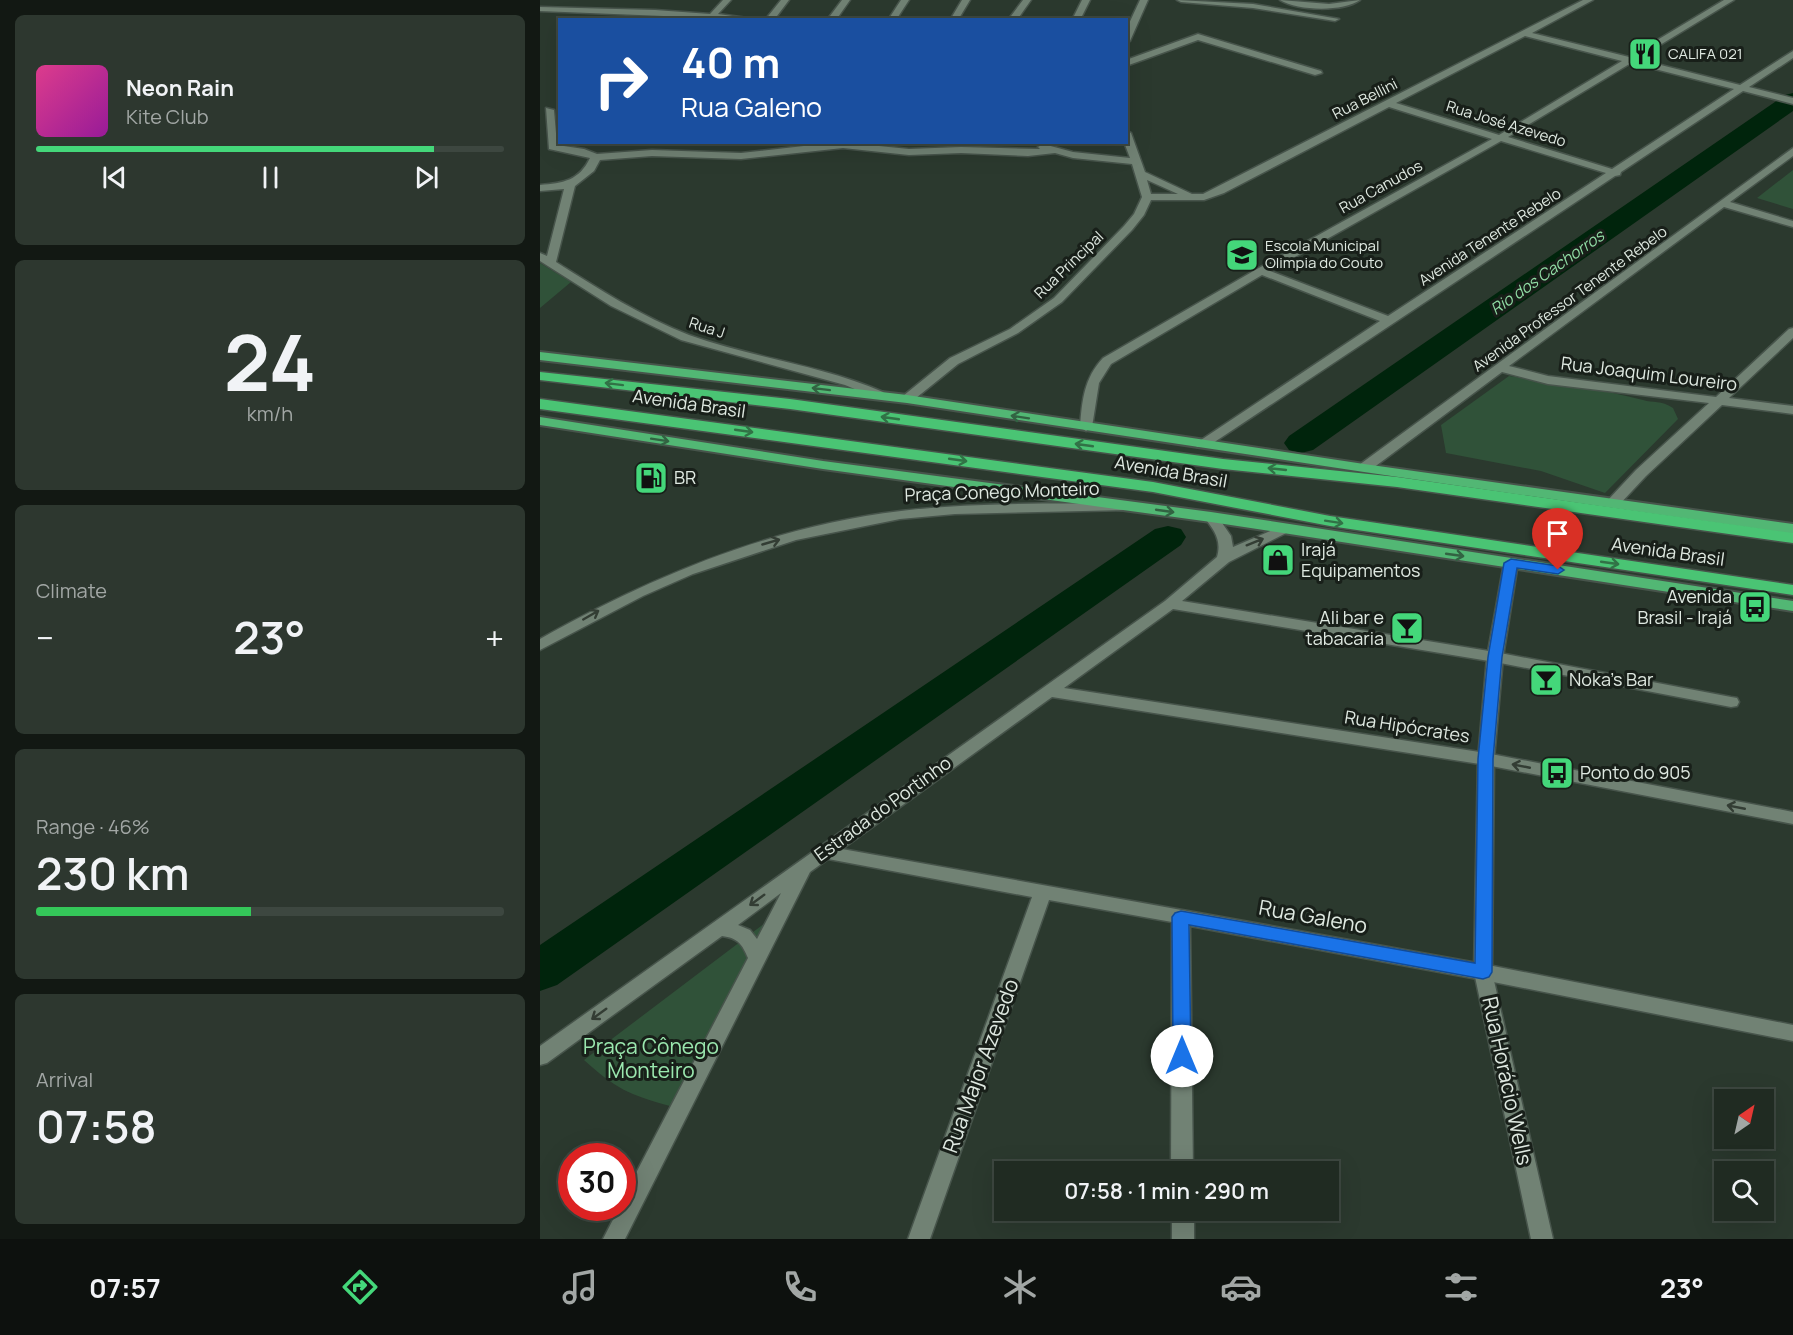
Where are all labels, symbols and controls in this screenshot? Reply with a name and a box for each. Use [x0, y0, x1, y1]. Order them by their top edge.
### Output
text: 40 m [681, 33, 780, 91]
restaurant icon: CALIFA 021 [1627, 36, 1663, 72]
icon: right [582, 42, 660, 120]
place label: CALIFA 021 [1668, 43, 1743, 64]
text: Neon Rain [126, 73, 234, 103]
street label: Rua Bellini [1329, 73, 1401, 124]
text: Rua Galeno [681, 88, 822, 125]
street label: Rua José Azevedo [1444, 95, 1569, 152]
text: Kite Club [126, 103, 209, 130]
street label: Rua Canudos [1335, 155, 1426, 218]
icon: previous [98, 161, 131, 194]
icon: pause [254, 161, 287, 194]
icon: next [410, 161, 443, 194]
street label: Avenida Tenente Rebelo [1415, 183, 1565, 291]
street label: Avenida Professor Tenente Rebelo [1468, 221, 1671, 376]
water label: Rio dos Cachorros [1486, 224, 1610, 320]
street label: Rua Principal [1029, 226, 1108, 303]
place label: Escola Municipal Olimpia do Couto [1265, 235, 1383, 273]
school or university icon: Escola Municipal Olimpia do Couto [1224, 237, 1260, 273]
text: 24 [224, 308, 316, 414]
street label: Rua J [686, 312, 728, 343]
street label: Rua Joaquim Loureiro [1560, 350, 1739, 396]
one-way arrow [604, 378, 624, 389]
street label: Avenida Brasil [631, 383, 747, 423]
one-way arrow [811, 383, 831, 394]
text: km/h [247, 400, 293, 427]
one-way arrow [1010, 411, 1030, 422]
one-way arrow [881, 412, 901, 423]
one-way arrow [733, 426, 753, 437]
one-way arrow [650, 434, 669, 445]
one-way arrow [1074, 439, 1094, 450]
street label: Avenida Brasil [1113, 449, 1229, 493]
one-way arrow [947, 455, 967, 466]
fuel station icon: BR [633, 460, 669, 496]
one-way arrow [1268, 463, 1288, 474]
place label: BR [674, 465, 696, 489]
street label: Praça Conego Monteiro [904, 476, 1100, 506]
one-way arrow [1155, 506, 1174, 517]
pin [1532, 508, 1583, 570]
one-way arrow [1324, 516, 1344, 527]
icon: arrive [1541, 517, 1574, 550]
street label: Avenida Brasil [1610, 531, 1726, 571]
one-way arrow [761, 536, 780, 547]
one-way arrow [1245, 536, 1263, 547]
place label: Irajá Equipamentos [1301, 537, 1420, 582]
shop icon: Irajá Equipamentos [1260, 542, 1296, 578]
one-way arrow [1445, 549, 1465, 560]
one-way arrow [1600, 558, 1620, 569]
text: Climate [36, 577, 107, 604]
place label: Avenida Brasil - Irajá [1637, 584, 1732, 629]
bus stop icon: Avenida Brasil - Irajá [1737, 589, 1773, 625]
place label: Ali bar e tabacaria [1306, 605, 1384, 650]
text: 23° [233, 606, 306, 668]
one-way arrow [582, 609, 599, 621]
bar icon: Ali bar e tabacaria [1389, 610, 1425, 646]
text: − [36, 615, 54, 660]
text: + [485, 615, 504, 660]
bar icon: Noka's Bar [1528, 662, 1564, 698]
place label: Noka's Bar [1569, 667, 1654, 691]
street label: Rua Hipócrates [1343, 704, 1471, 748]
street label: Estrada do Portinho [809, 750, 956, 866]
bus stop icon: Ponto do 905 [1539, 755, 1575, 791]
one-way arrow [1512, 760, 1532, 771]
place label: Ponto do 905 [1580, 760, 1691, 784]
one-way arrow [1726, 801, 1746, 812]
text: Range · 46% [36, 813, 150, 840]
text: 230 km [36, 842, 189, 904]
one-way arrow [749, 893, 765, 906]
street label: Rua Galeno [1257, 893, 1370, 939]
street label: Rua Major Azevedo [936, 975, 1025, 1157]
street label: Rua Horácio Wells [1476, 994, 1540, 1168]
one-way arrow [592, 1008, 608, 1021]
position arrow [1150, 1024, 1214, 1088]
park label: Praça Cônego Monteiro [583, 1032, 719, 1084]
text: Arrival [36, 1066, 93, 1093]
north arrow [1714, 1089, 1774, 1149]
map controls [1714, 1089, 1774, 1221]
text: 07:58 [36, 1095, 157, 1157]
speed limit sign: 30 [558, 1143, 636, 1221]
button: search [1714, 1161, 1774, 1221]
text: 07:58 · 1 min · 290 m [1064, 1176, 1269, 1206]
icon: directions [339, 1266, 381, 1308]
icon: music [559, 1266, 601, 1308]
icon: phone [779, 1266, 821, 1308]
icon: climate [999, 1266, 1041, 1308]
icon: car [1220, 1266, 1262, 1308]
icon: filters [1440, 1266, 1482, 1308]
text: 07:57 [89, 1269, 161, 1306]
text: 23° [1660, 1269, 1704, 1306]

